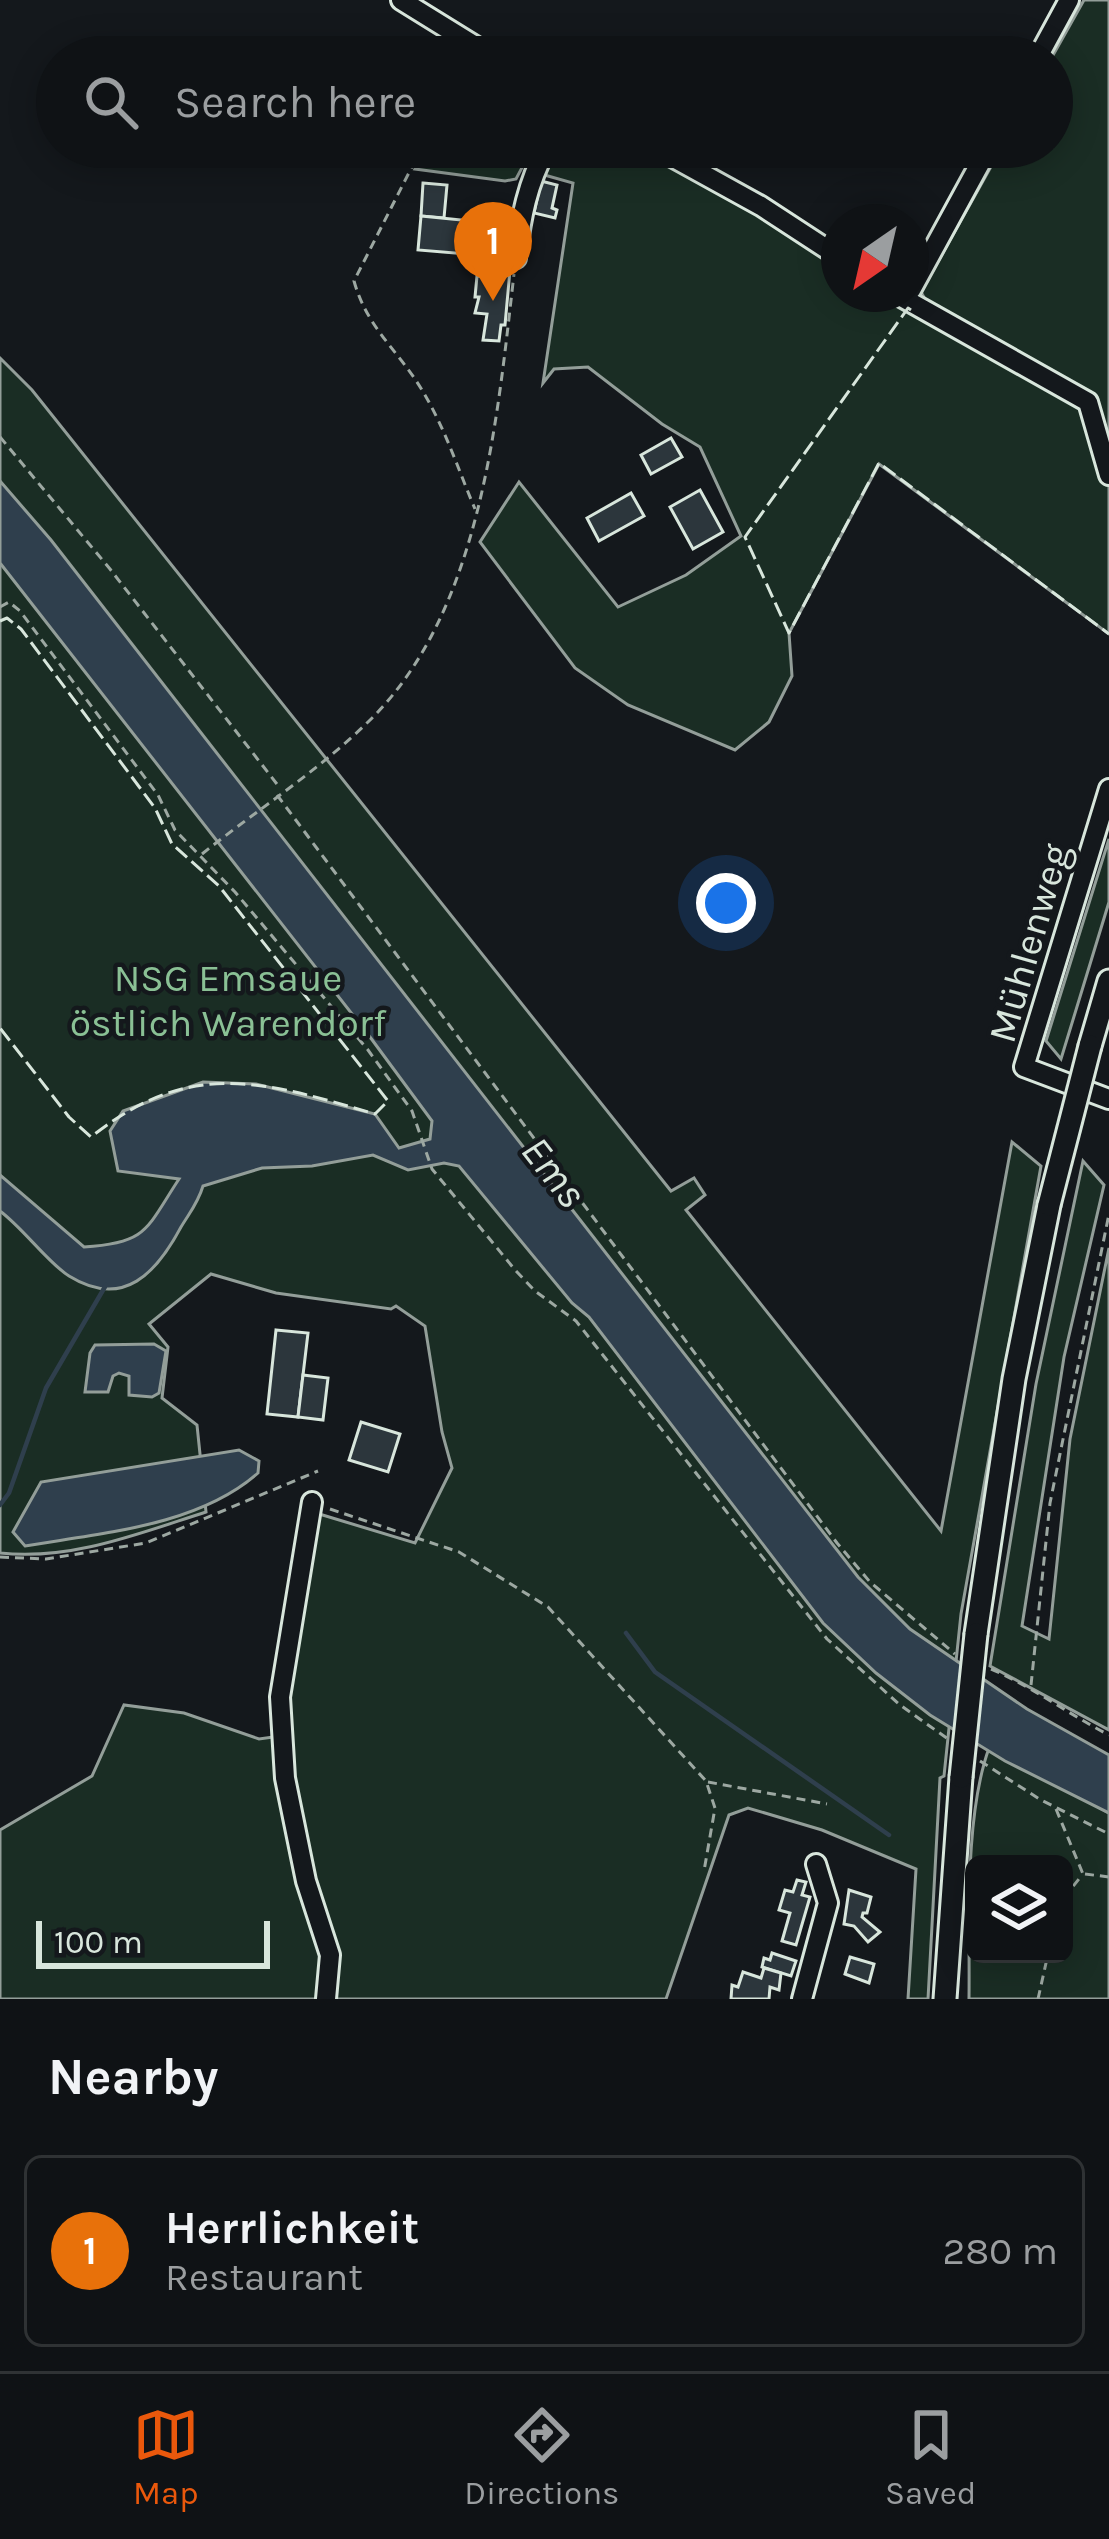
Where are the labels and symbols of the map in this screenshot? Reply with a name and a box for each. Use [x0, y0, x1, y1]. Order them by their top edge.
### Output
pin: 1 [454, 202, 532, 301]
north arrow [821, 204, 929, 312]
street label: Mühlenweg [979, 838, 1079, 1048]
your location [696, 873, 756, 933]
park label: NSG Emsaue östlich Warendorf [70, 955, 387, 1046]
water label: Ems [511, 1126, 597, 1218]
scale bar [36, 1915, 270, 1968]

